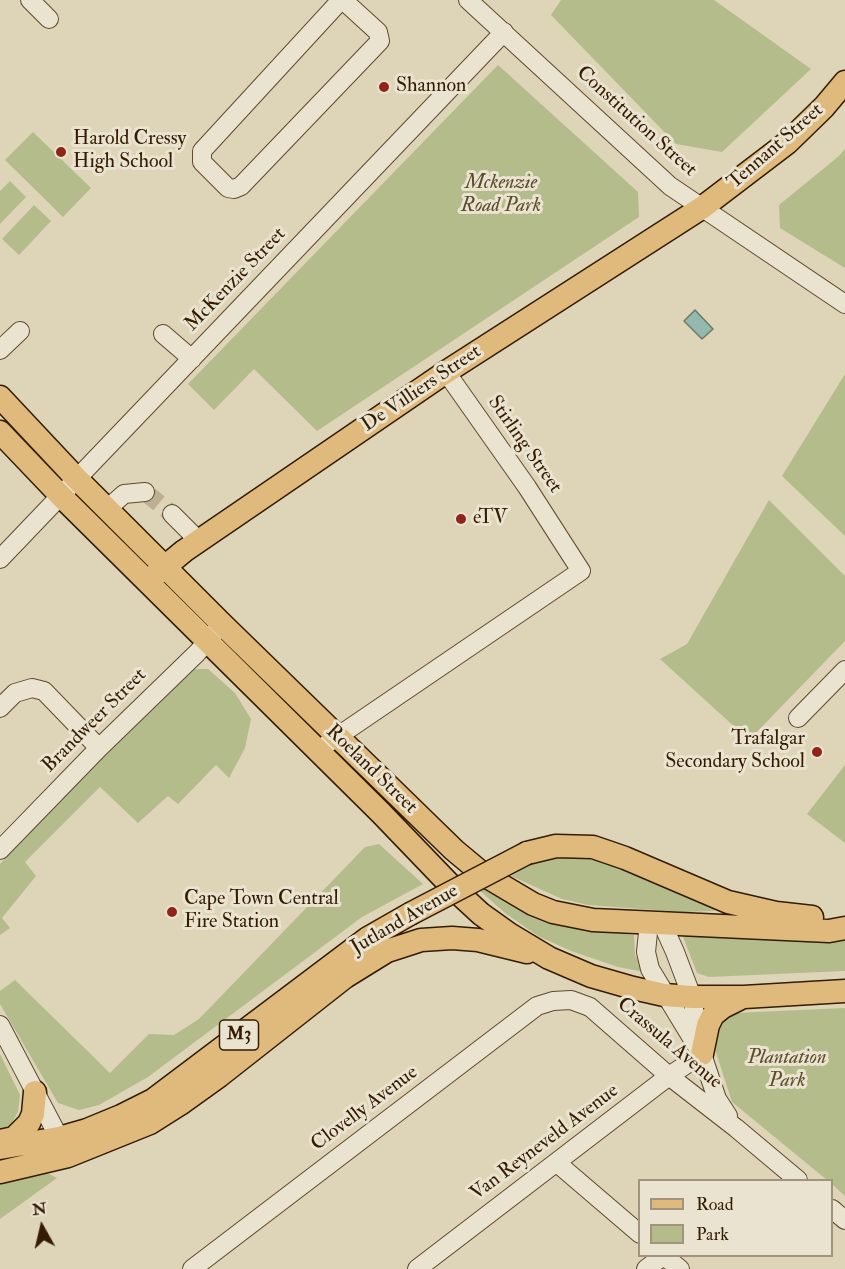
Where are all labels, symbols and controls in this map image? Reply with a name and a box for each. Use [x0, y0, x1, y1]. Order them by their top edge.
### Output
street label: Constitution Street [571, 62, 701, 182]
place label: Shannon [396, 75, 466, 99]
marker: Shannon [377, 80, 391, 94]
street label: Tennant Street [723, 99, 829, 195]
place label: Harold Cressy High School [73, 128, 186, 175]
marker: Harold Cressy High School [54, 145, 68, 159]
park label: Mckenzie Road Park [461, 172, 541, 219]
street label: McKenzie Street [180, 223, 292, 337]
street label: De Villiers Street [358, 340, 486, 438]
street label: Stirling Street [482, 392, 566, 498]
place label: eTV [473, 507, 507, 531]
marker: eTV [454, 512, 468, 526]
street label: Brandweer Street [38, 664, 152, 778]
street label: Roeland Street [320, 720, 422, 820]
place label: Trafalgar Secondary School [665, 728, 805, 775]
marker: Trafalgar Secondary School [810, 745, 824, 759]
street label: Jutland Avenue [347, 880, 463, 960]
place label: Cape Town Central Fire Station [184, 888, 339, 935]
marker: Cape Town Central Fire Station [165, 905, 179, 919]
street label: Crassula Avenue [612, 993, 726, 1095]
road number: M3 [220, 1020, 258, 1050]
park label: Plantation Park [748, 1047, 826, 1094]
street label: Clovelly Avenue [307, 1061, 423, 1157]
street label: Van Reyneveld Avenue [466, 1080, 624, 1206]
legend [638, 1179, 833, 1257]
text: Road [696, 1193, 734, 1216]
north arrow [12, 1197, 72, 1257]
text: N [31, 1198, 48, 1220]
text: Park [696, 1223, 729, 1246]

